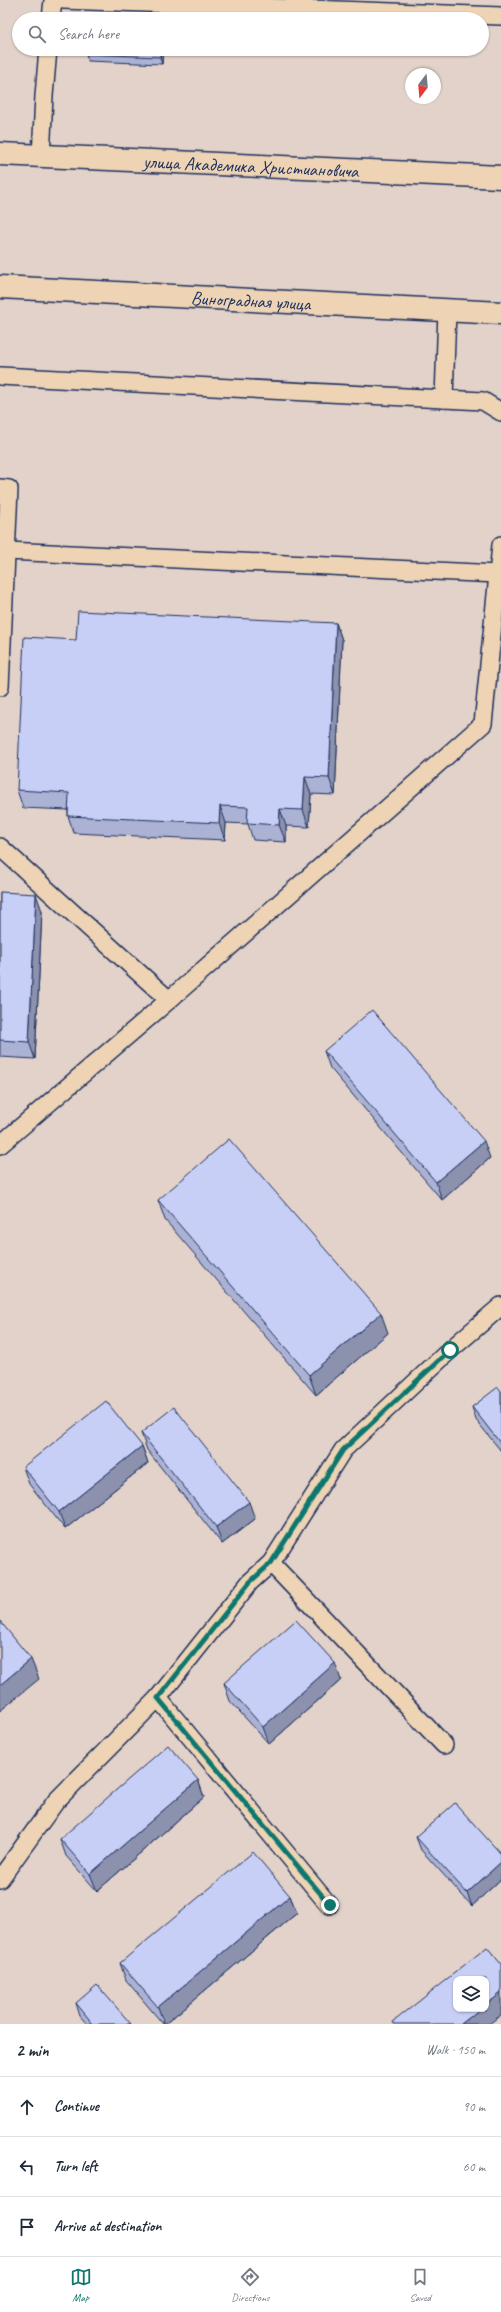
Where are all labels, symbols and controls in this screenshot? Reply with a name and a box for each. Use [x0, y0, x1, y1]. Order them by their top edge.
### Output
search box [12, 12, 489, 56]
icon: search [26, 23, 48, 45]
text: Search here [58, 25, 119, 44]
north arrow [405, 68, 441, 104]
street label: улица Академика Христиановича [141, 150, 361, 184]
street label: Виноградная улица [190, 286, 313, 316]
route start [441, 1341, 459, 1359]
route end [321, 1896, 339, 1914]
map controls [453, 1976, 489, 2012]
button: layers [453, 1976, 489, 2012]
text: 2 min [16, 2040, 49, 2061]
text: Walk · 150 m [426, 2042, 485, 2058]
icon: ahead [16, 2096, 38, 2118]
text: Continue [54, 2097, 99, 2116]
text: 90 m [463, 2099, 485, 2115]
icon: left [16, 2156, 38, 2178]
text: Turn left [54, 2157, 97, 2176]
text: 60 m [463, 2159, 485, 2175]
icon: arrive [16, 2216, 38, 2238]
text: Arrive at destination [54, 2217, 161, 2236]
tab: Map [70, 2266, 92, 2304]
tab: Directions [231, 2266, 270, 2304]
tab: Saved [409, 2266, 431, 2304]

